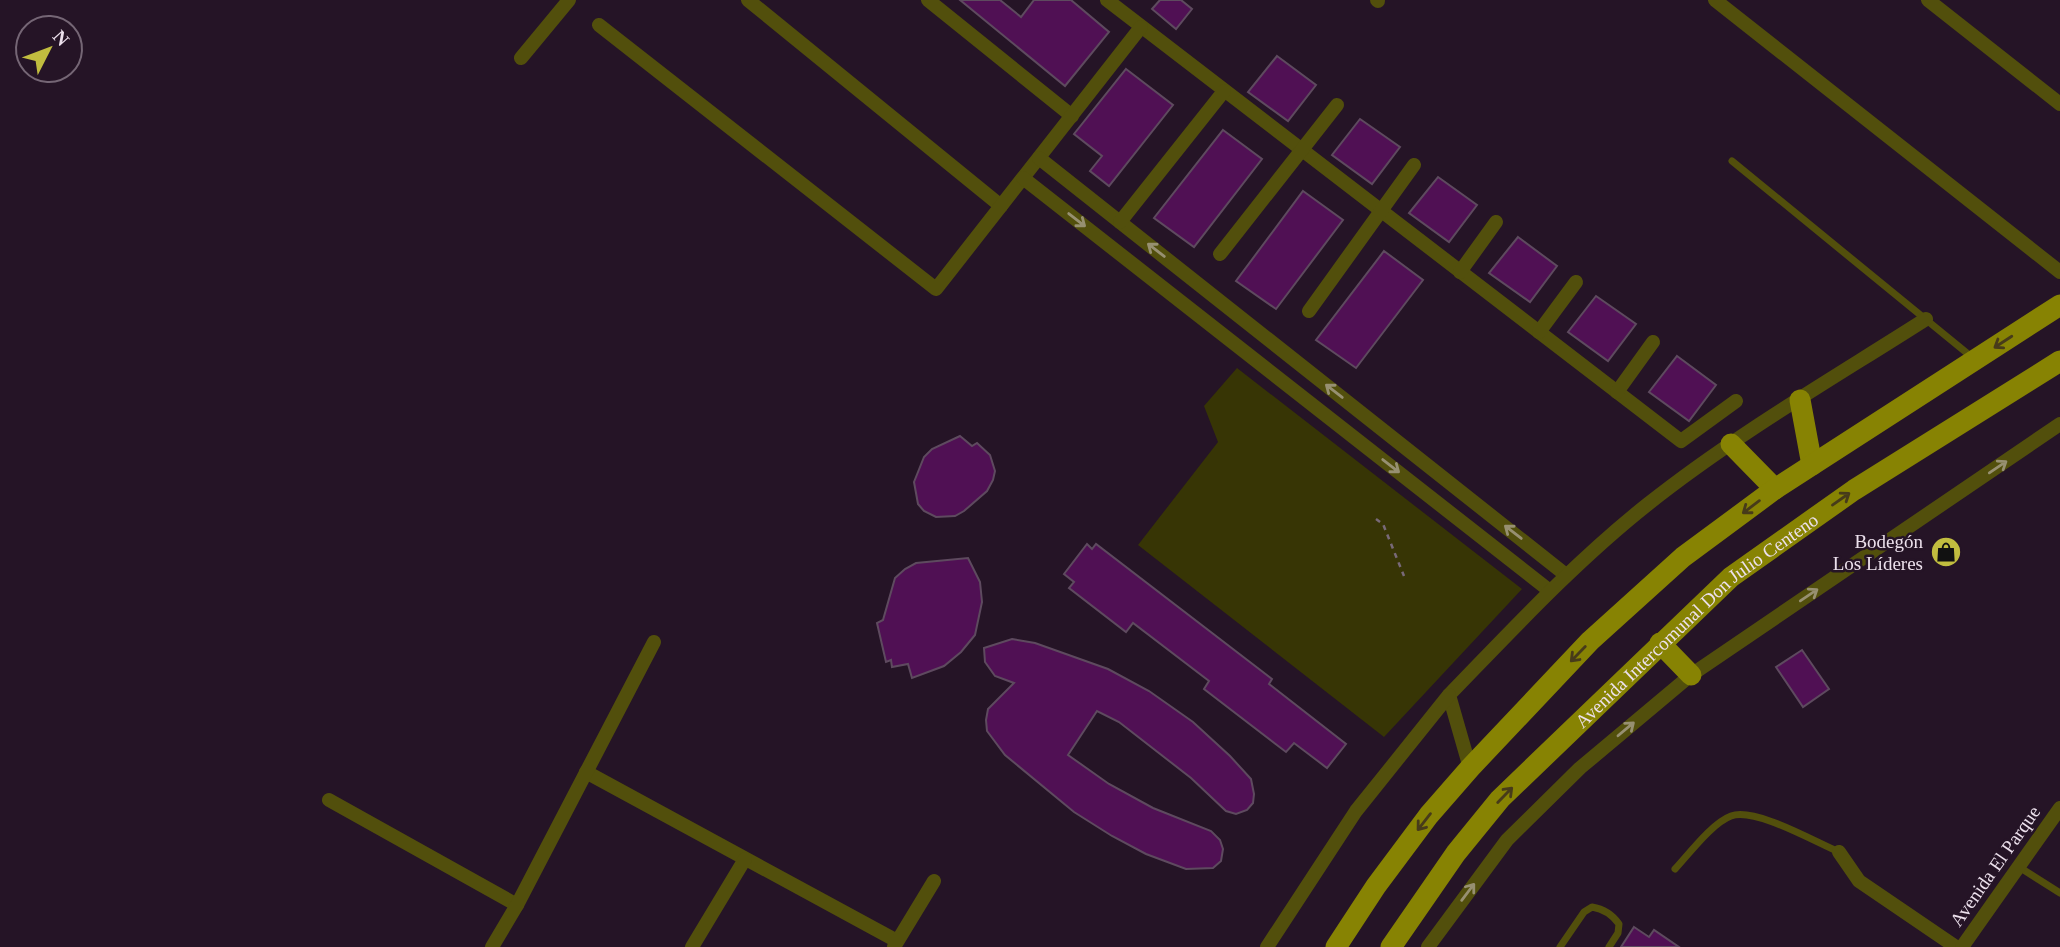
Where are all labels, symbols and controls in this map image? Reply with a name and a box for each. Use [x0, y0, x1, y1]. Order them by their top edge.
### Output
north arrow [14, 14, 84, 84]
text: N [49, 26, 74, 50]
one-way arrow [1067, 212, 1086, 227]
one-way arrow [1147, 242, 1165, 258]
one-way arrow [1993, 335, 2013, 349]
one-way arrow [1326, 383, 1344, 399]
one-way arrow [1381, 459, 1399, 474]
one-way arrow [1987, 460, 2007, 474]
one-way arrow [1831, 492, 1850, 506]
one-way arrow [1742, 499, 1761, 514]
street label: Avenida Intercomunal Don Julio Centeno [1571, 508, 1822, 732]
one-way arrow [1504, 525, 1522, 540]
place label: Bodegón Los Líderes [1833, 531, 1923, 574]
shop icon: Bodegón Los Líderes [1929, 535, 1963, 569]
one-way arrow [1799, 587, 1818, 602]
one-way arrow [1570, 645, 1586, 663]
one-way arrow [1617, 721, 1635, 737]
one-way arrow [1497, 786, 1514, 803]
street label: Avenida El Parque [1946, 802, 2044, 930]
one-way arrow [1417, 812, 1432, 831]
one-way arrow [1460, 882, 1475, 901]

